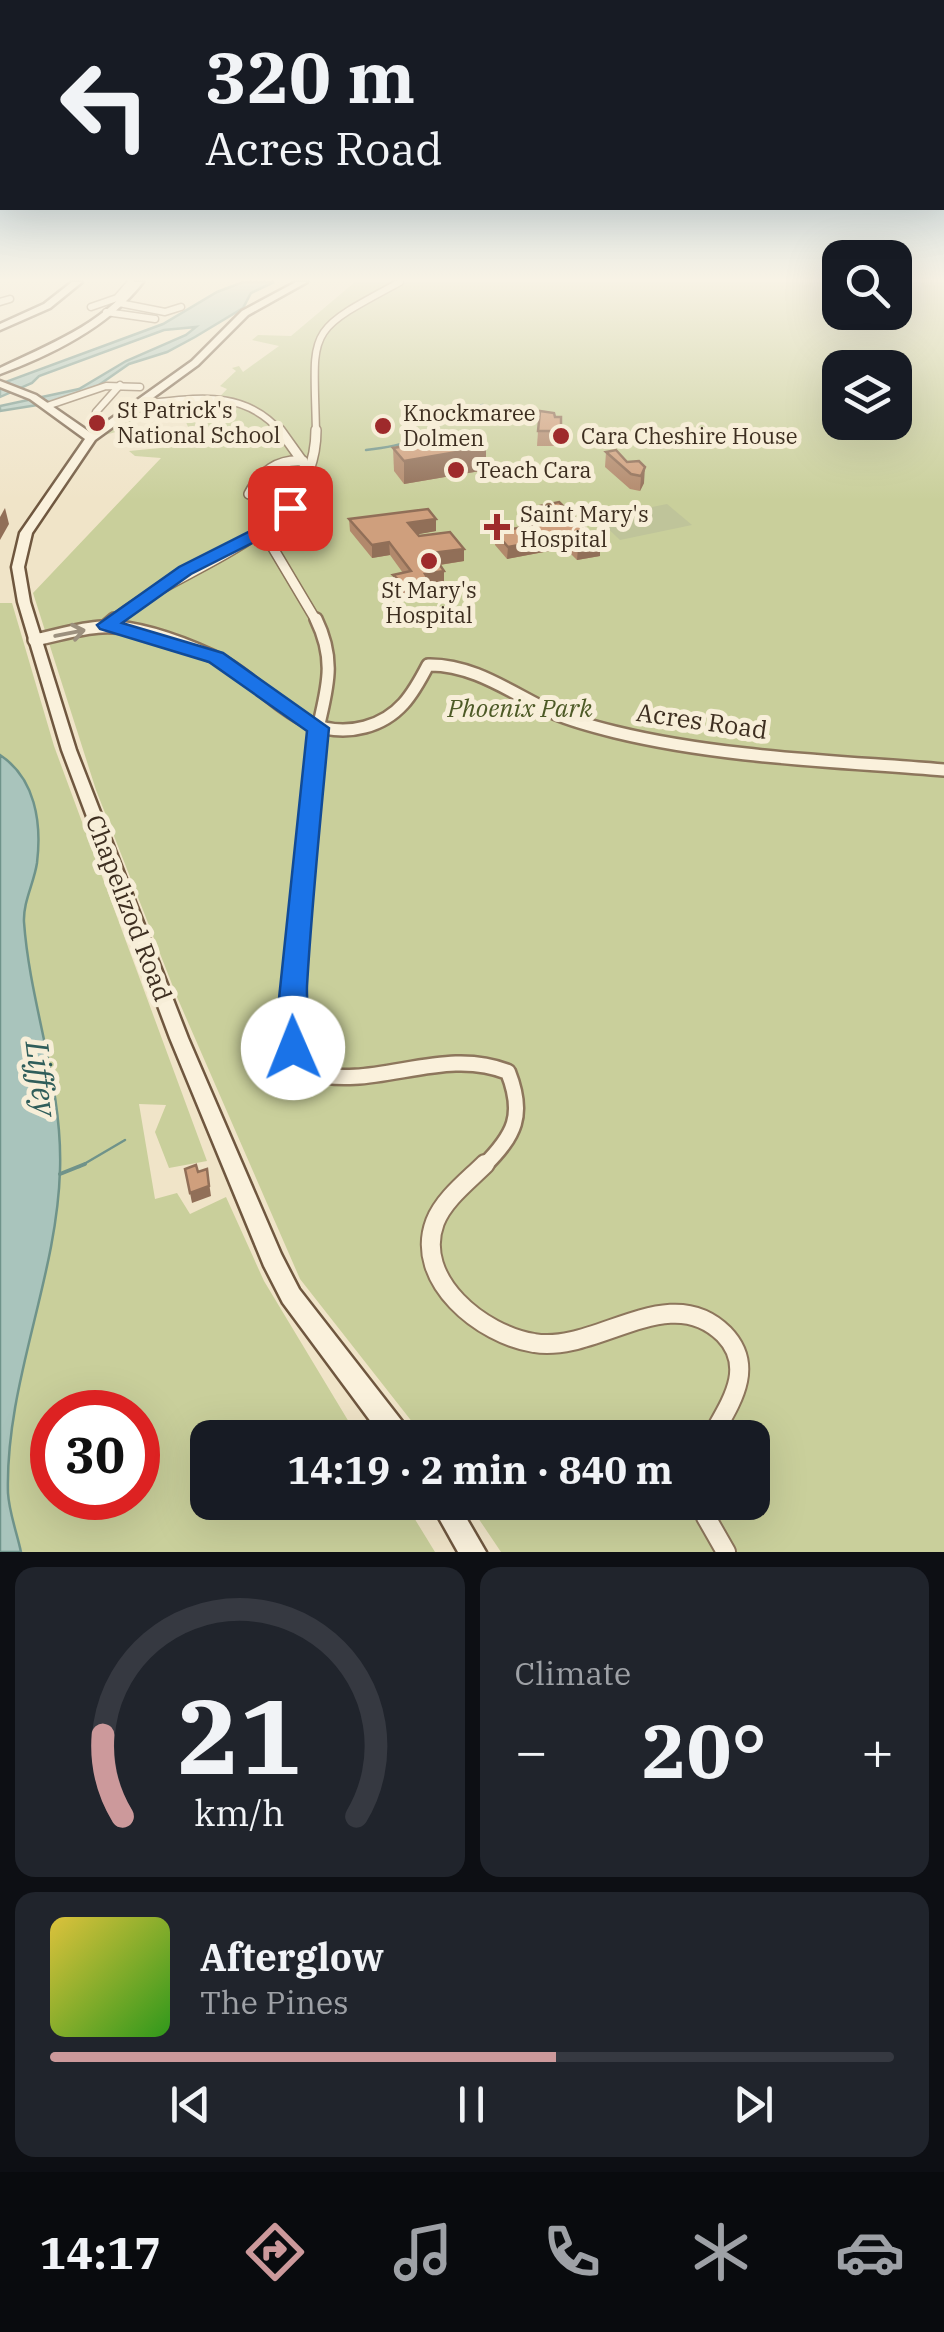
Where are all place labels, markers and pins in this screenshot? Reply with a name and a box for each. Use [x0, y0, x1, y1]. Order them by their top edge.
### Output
place label: St Patrick's National School [117, 395, 280, 449]
place label: Knockmaree Dolmen [403, 398, 536, 452]
marker: St Patrick's National School [86, 412, 108, 434]
marker: Knockmaree Dolmen [372, 415, 394, 437]
place label: Cara Cheshire House [581, 421, 798, 450]
marker: Cara Cheshire House [550, 425, 572, 447]
place label: Teach Cara [476, 455, 591, 484]
marker: Teach Cara [445, 459, 467, 481]
pin [248, 466, 333, 551]
place label: Saint Mary's Hospital [520, 499, 649, 553]
marker: Saint Mary's Hospital [484, 514, 510, 540]
marker: St Mary's Hospital [418, 550, 440, 572]
place label: St Mary's Hospital [381, 575, 477, 629]

